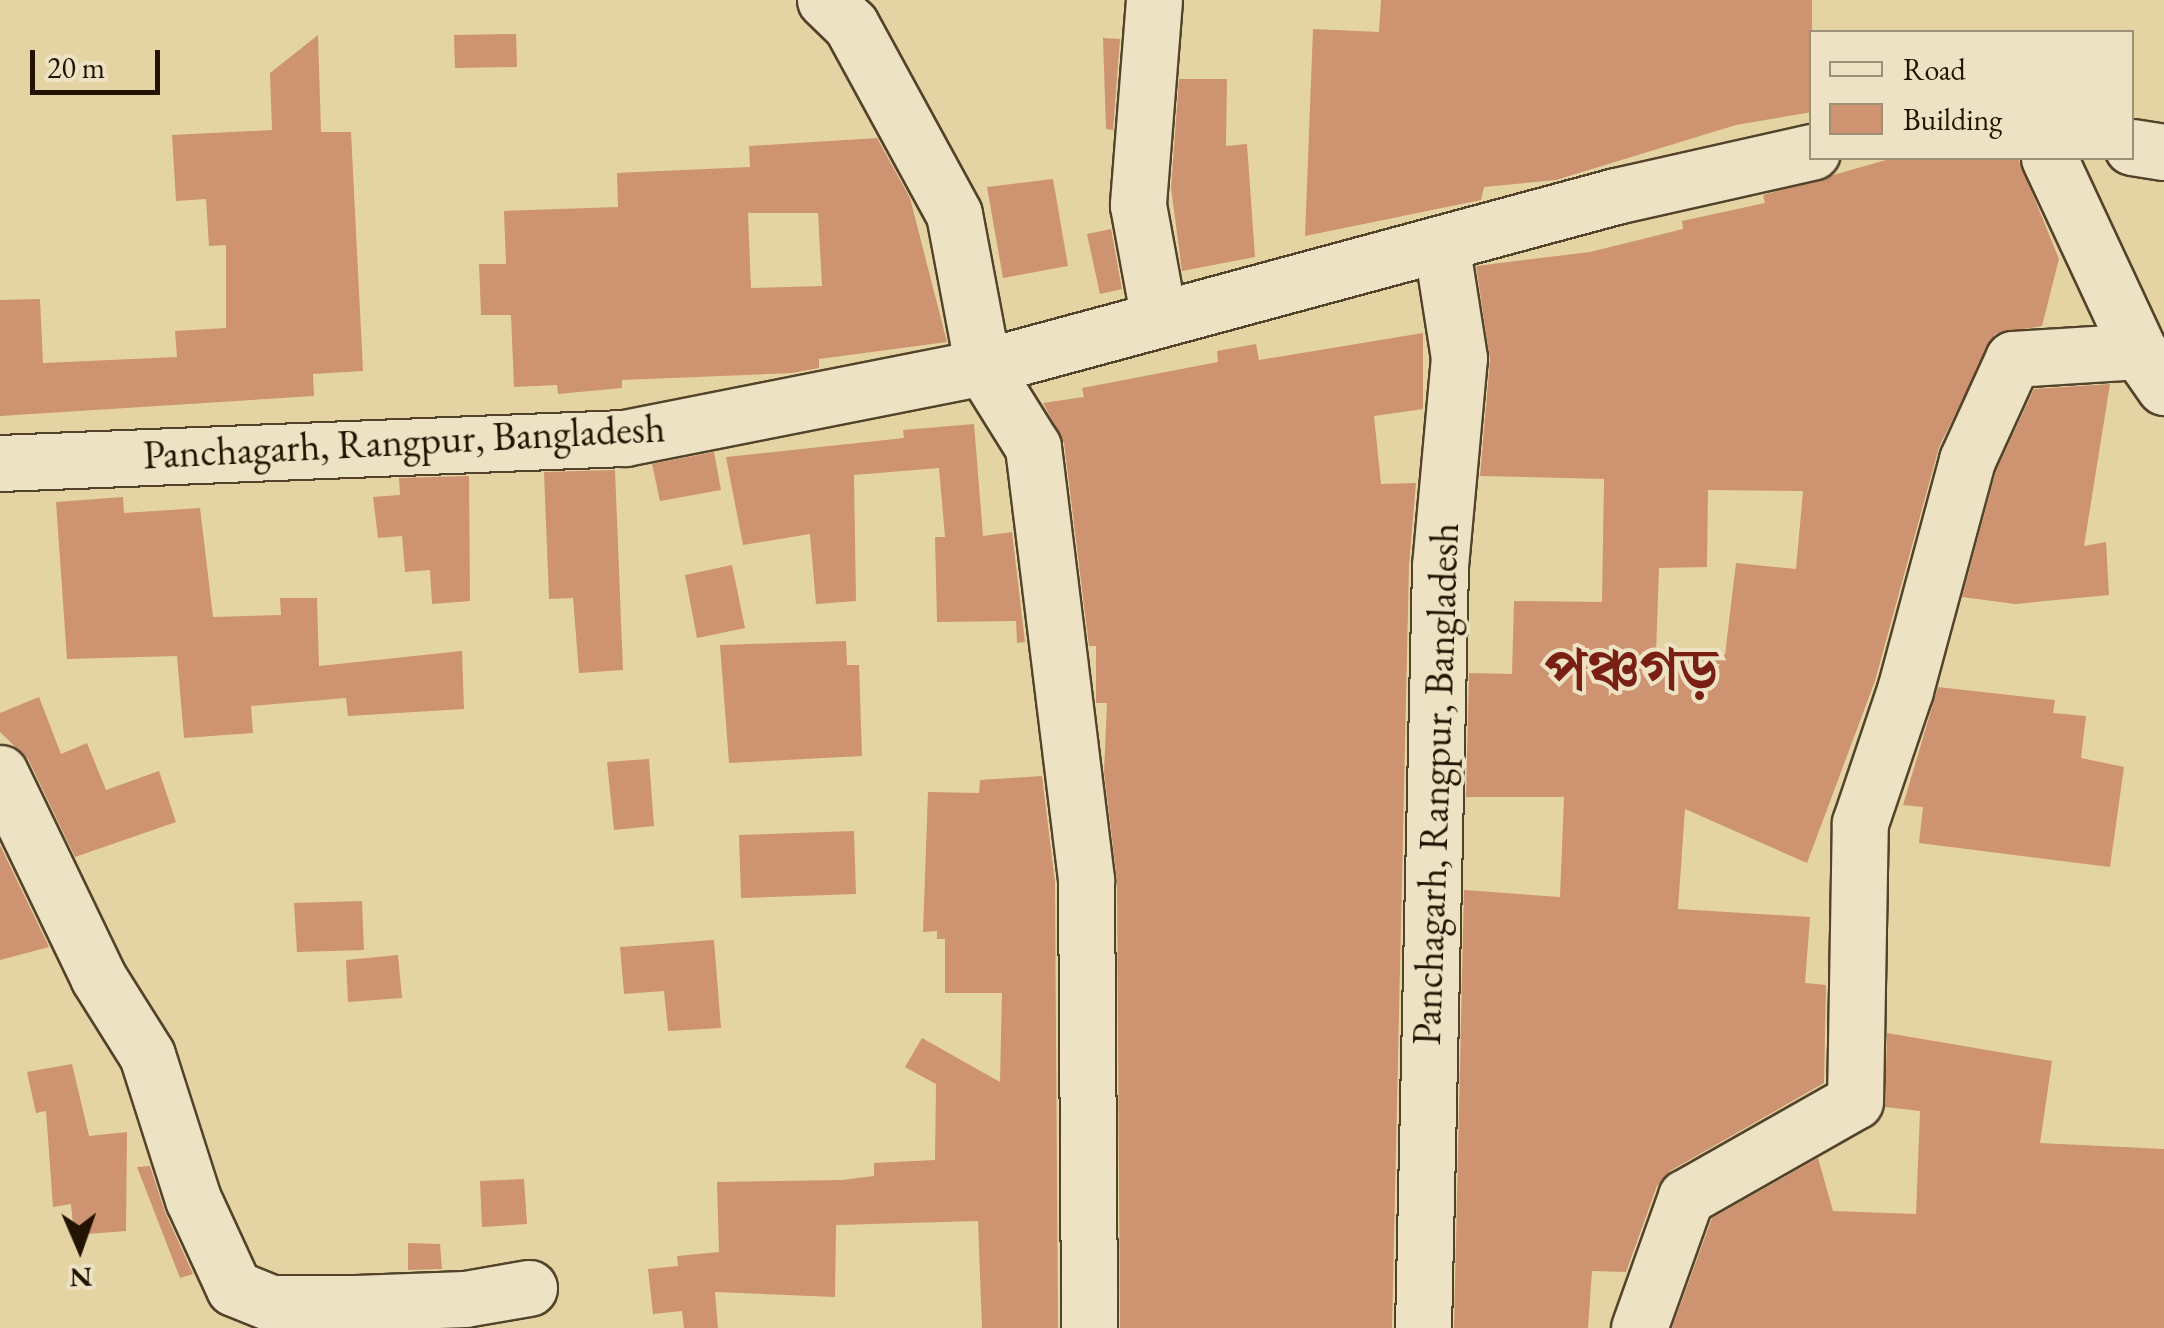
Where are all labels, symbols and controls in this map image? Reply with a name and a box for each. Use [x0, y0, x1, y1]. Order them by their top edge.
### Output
scale bar [35, 30, 165, 92]
legend [1809, 30, 2134, 160]
text: 20 m [47, 48, 105, 87]
text: Road [1903, 50, 1966, 89]
text: Building [1903, 100, 2002, 139]
street label: Panchagarh, Rangpur, Bangladesh [142, 403, 666, 479]
street label: Panchagarh, Rangpur, Bangladesh [1402, 522, 1468, 1046]
district label: পঞ্চগড় [1545, 632, 1717, 704]
north arrow [30, 1198, 130, 1298]
text: N [69, 1260, 93, 1296]

